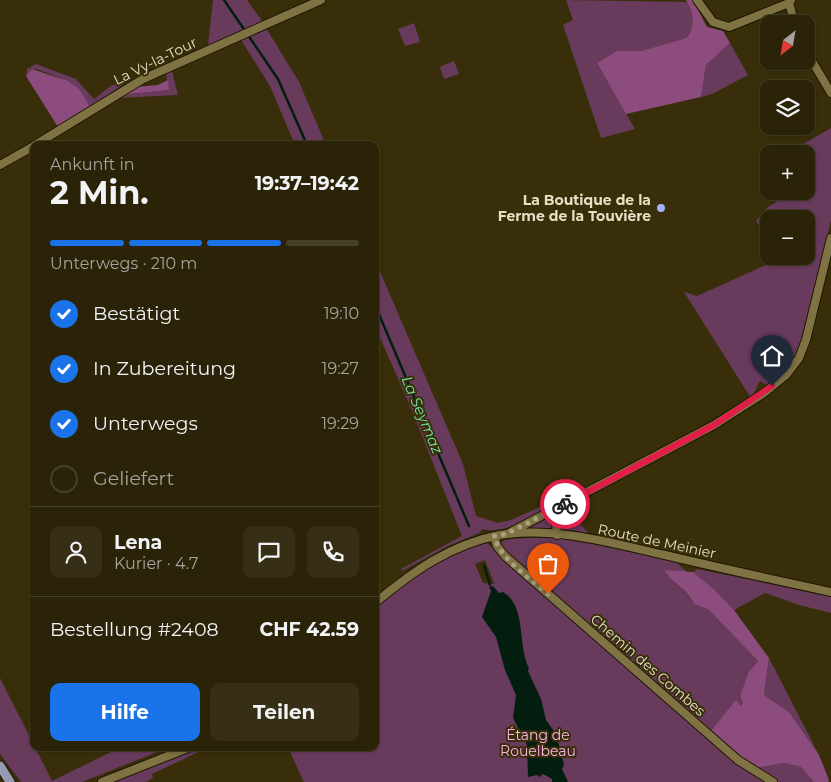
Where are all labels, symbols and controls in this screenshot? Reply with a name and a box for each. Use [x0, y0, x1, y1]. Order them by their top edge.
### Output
north arrow [760, 15, 815, 70]
map controls [760, 15, 815, 265]
street label: La Vy-la-Tour [110, 33, 200, 89]
button: layers [760, 80, 815, 135]
button: + [760, 145, 815, 200]
text: Ankunft in [50, 155, 135, 174]
text: 19:37–19:42 [255, 172, 359, 195]
text: 2 Min. [50, 173, 149, 212]
place label: La Boutique de la Ferme de la Touvière [498, 191, 651, 225]
marker: La Boutique de la Ferme de la Touvière [655, 202, 667, 214]
button: − [760, 210, 815, 265]
text: Unterwegs · 210 m [50, 254, 197, 273]
icon: check [50, 300, 78, 328]
text: Bestätigt [93, 302, 180, 325]
text: 19:10 [324, 304, 359, 323]
pin [751, 335, 793, 386]
icon: home [758, 342, 786, 370]
icon: check [50, 355, 78, 383]
text: In Zubereitung [93, 357, 236, 380]
text: 19:27 [322, 359, 359, 378]
water label: La Seymaz [398, 373, 448, 457]
icon: check [50, 410, 78, 438]
text: Unterwegs [93, 412, 198, 435]
text: 19:29 [321, 414, 359, 433]
text: Geliefert [93, 467, 174, 490]
courier [540, 479, 590, 529]
icon: bike [551, 490, 579, 518]
street label: Route de Meinier [596, 520, 718, 562]
button: person [50, 526, 102, 578]
button: chat [243, 526, 295, 578]
button: phone [307, 526, 359, 578]
text: Lena [114, 531, 162, 554]
pin [527, 543, 569, 594]
icon: bag [534, 550, 562, 578]
text: Kurier · 4.7 [114, 554, 198, 573]
street label: Chemin des Combes [587, 610, 709, 720]
text: Bestellung #2408 [50, 618, 219, 641]
text: CHF 42.59 [259, 618, 359, 641]
button: Hilfe [50, 683, 200, 741]
button: Teilen [210, 683, 359, 741]
park label: Étang de Rouelbeau [500, 726, 576, 760]

